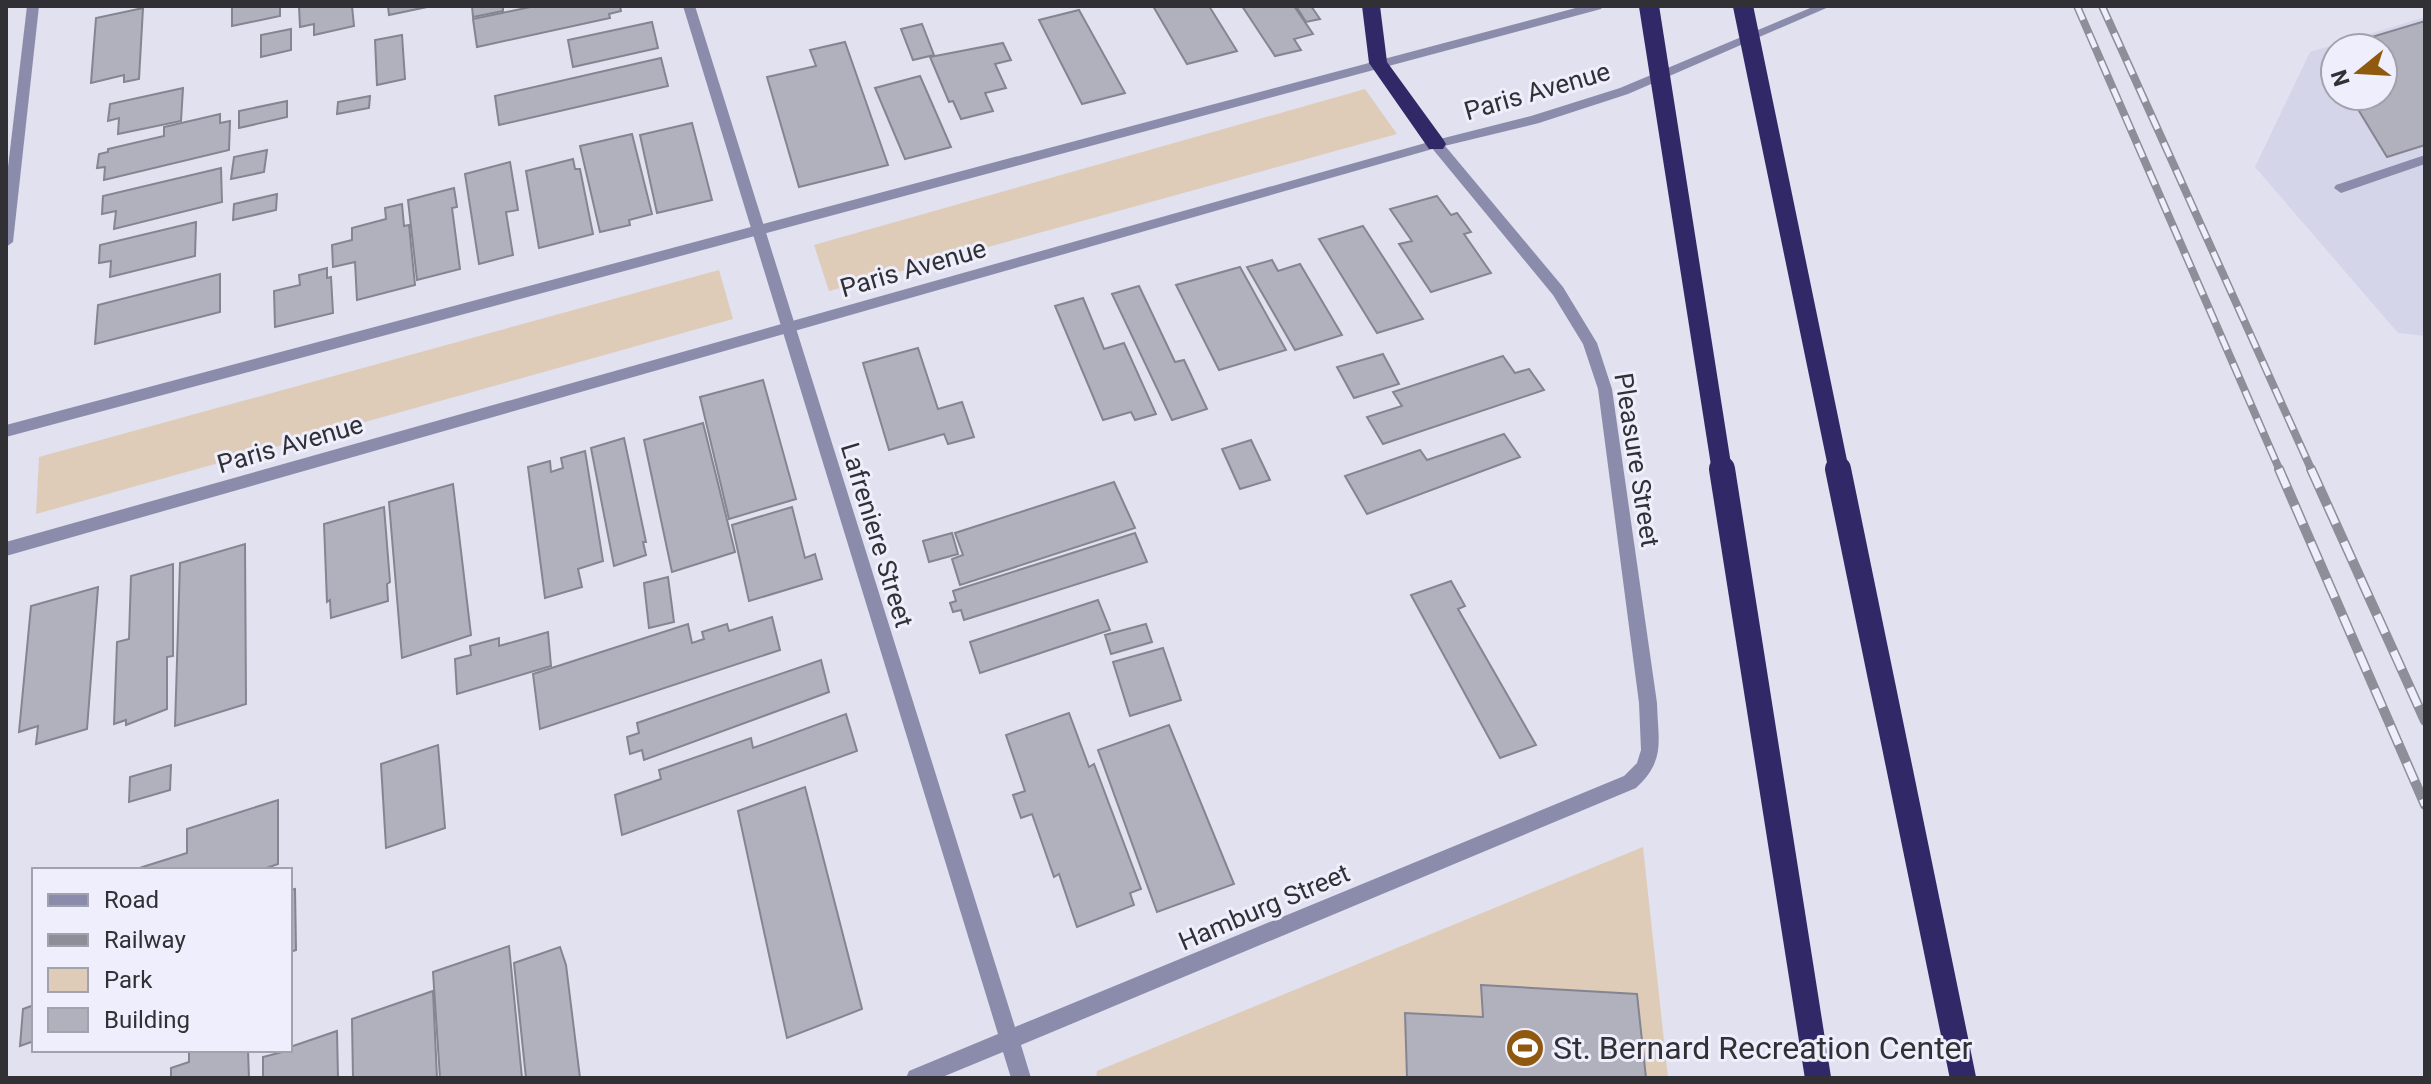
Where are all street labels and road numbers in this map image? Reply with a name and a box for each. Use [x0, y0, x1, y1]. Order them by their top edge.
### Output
street label: Paris Avenue [1461, 56, 1613, 126]
street label: Paris Avenue [837, 233, 989, 303]
street label: Pleasure Street [1608, 371, 1666, 549]
street label: Paris Avenue [214, 409, 366, 479]
street label: Lafreniere Street [835, 439, 919, 631]
street label: Hamburg Street [1174, 858, 1354, 956]

